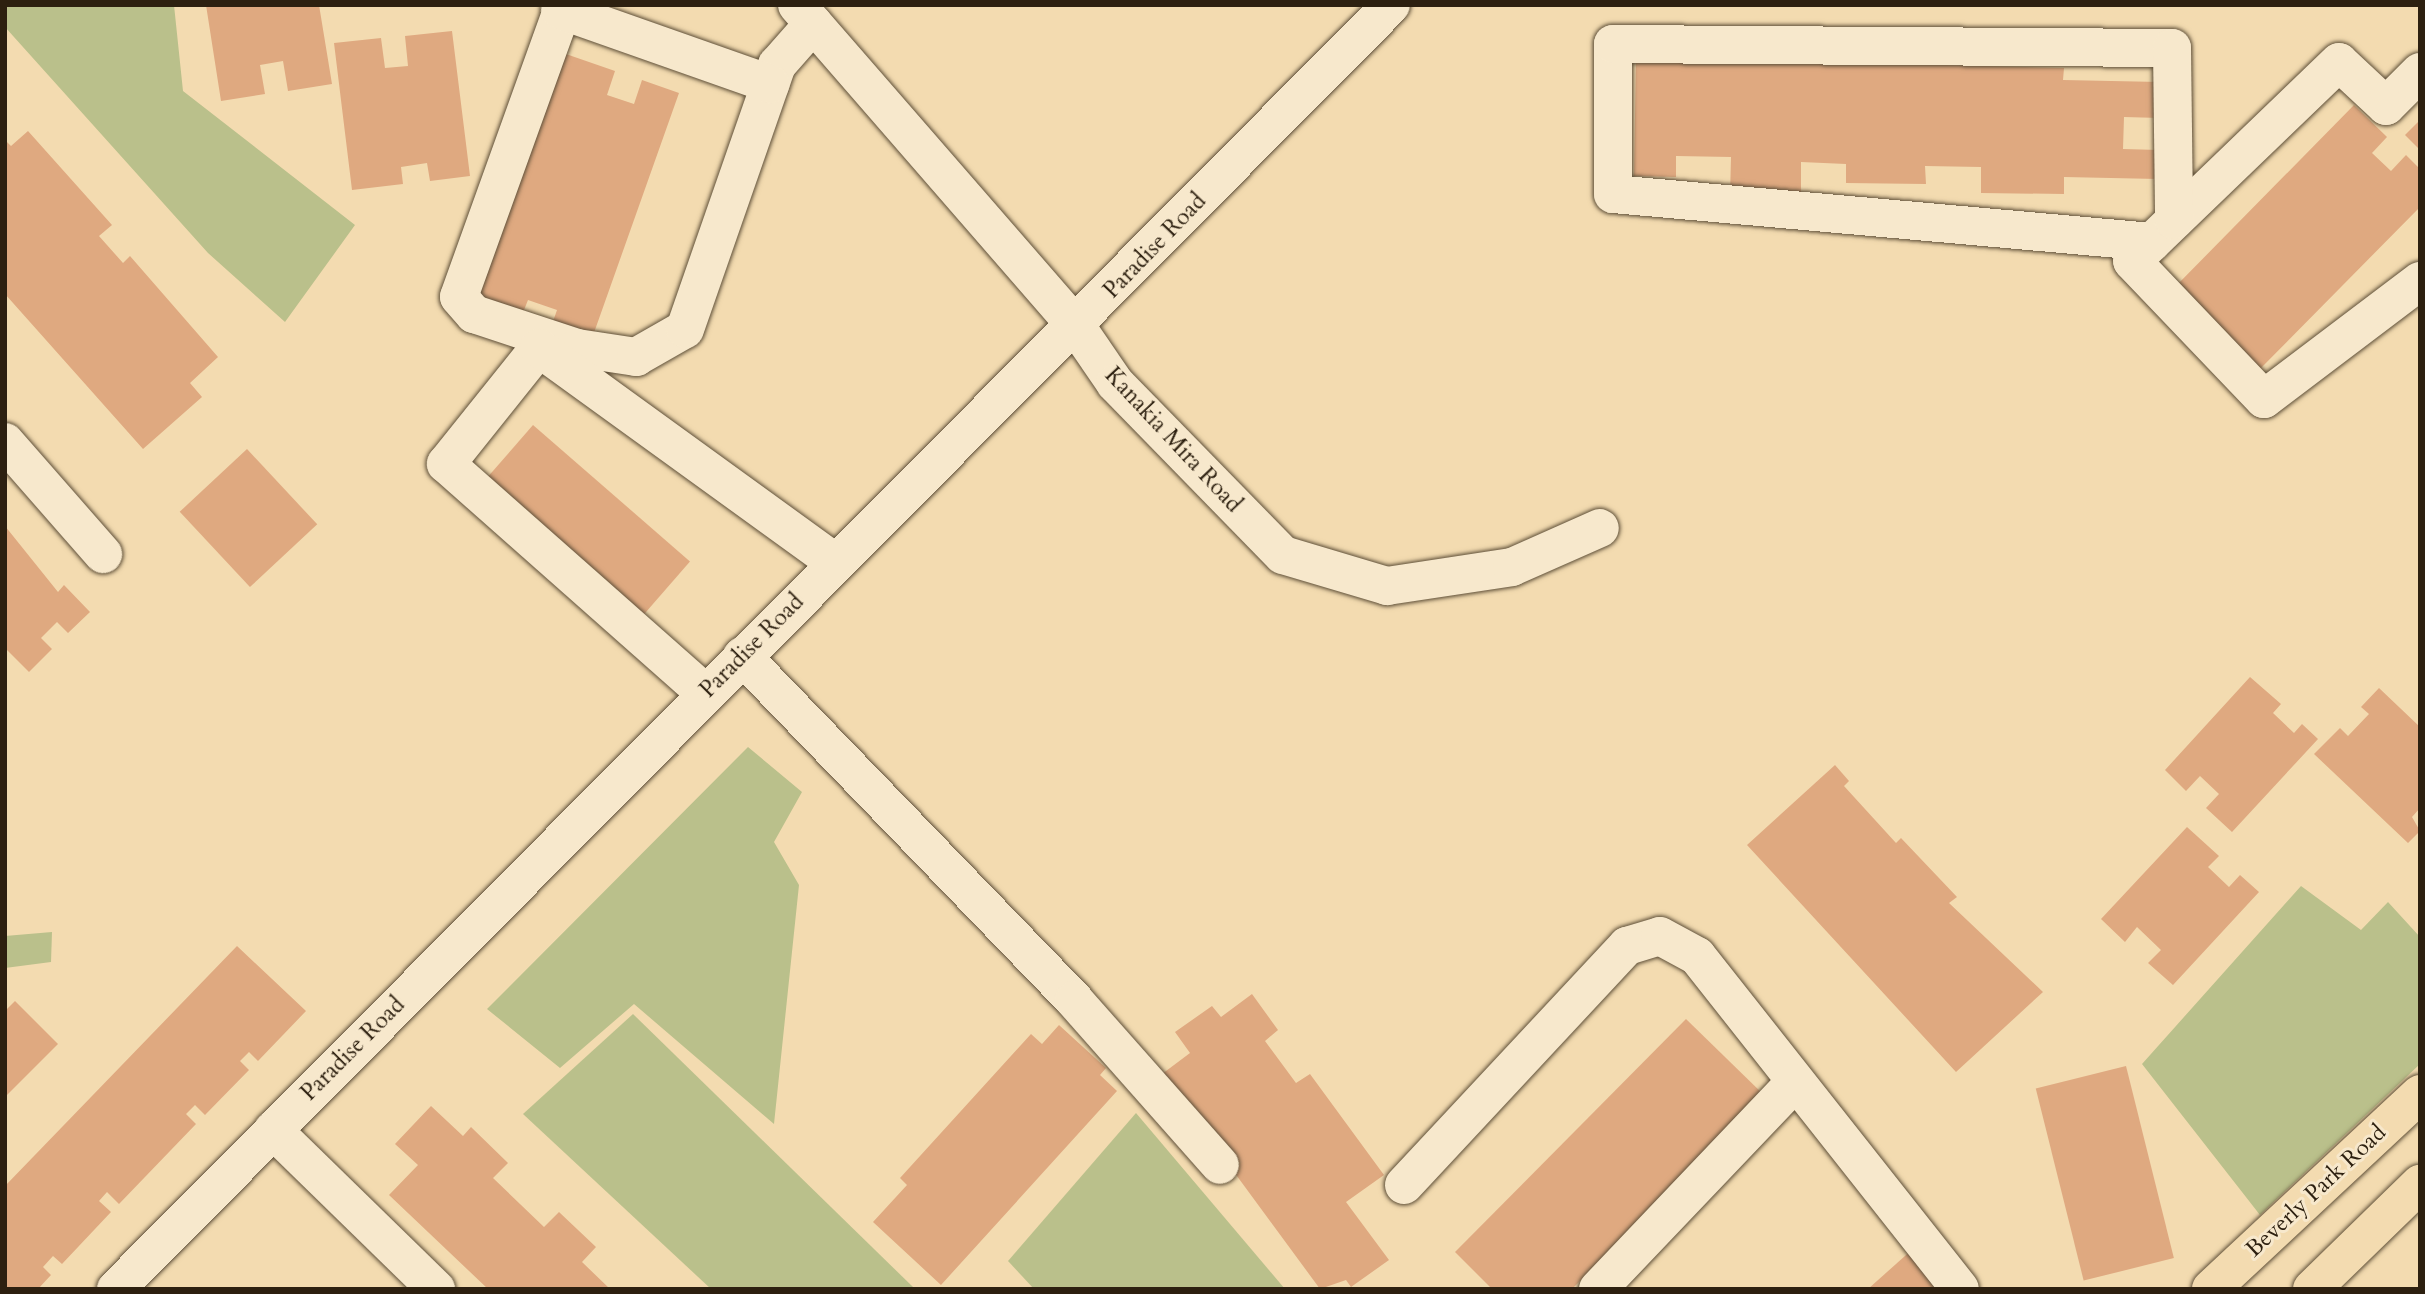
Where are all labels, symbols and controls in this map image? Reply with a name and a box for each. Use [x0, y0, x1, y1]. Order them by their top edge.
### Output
street label: Paradise Road [1098, 188, 1212, 304]
street label: Kanakia Mira Road [1099, 362, 1247, 518]
street label: Paradise Road [694, 588, 810, 704]
street label: Paradise Road [295, 991, 411, 1107]
street label: Beverly Park Road [2240, 1119, 2392, 1263]

